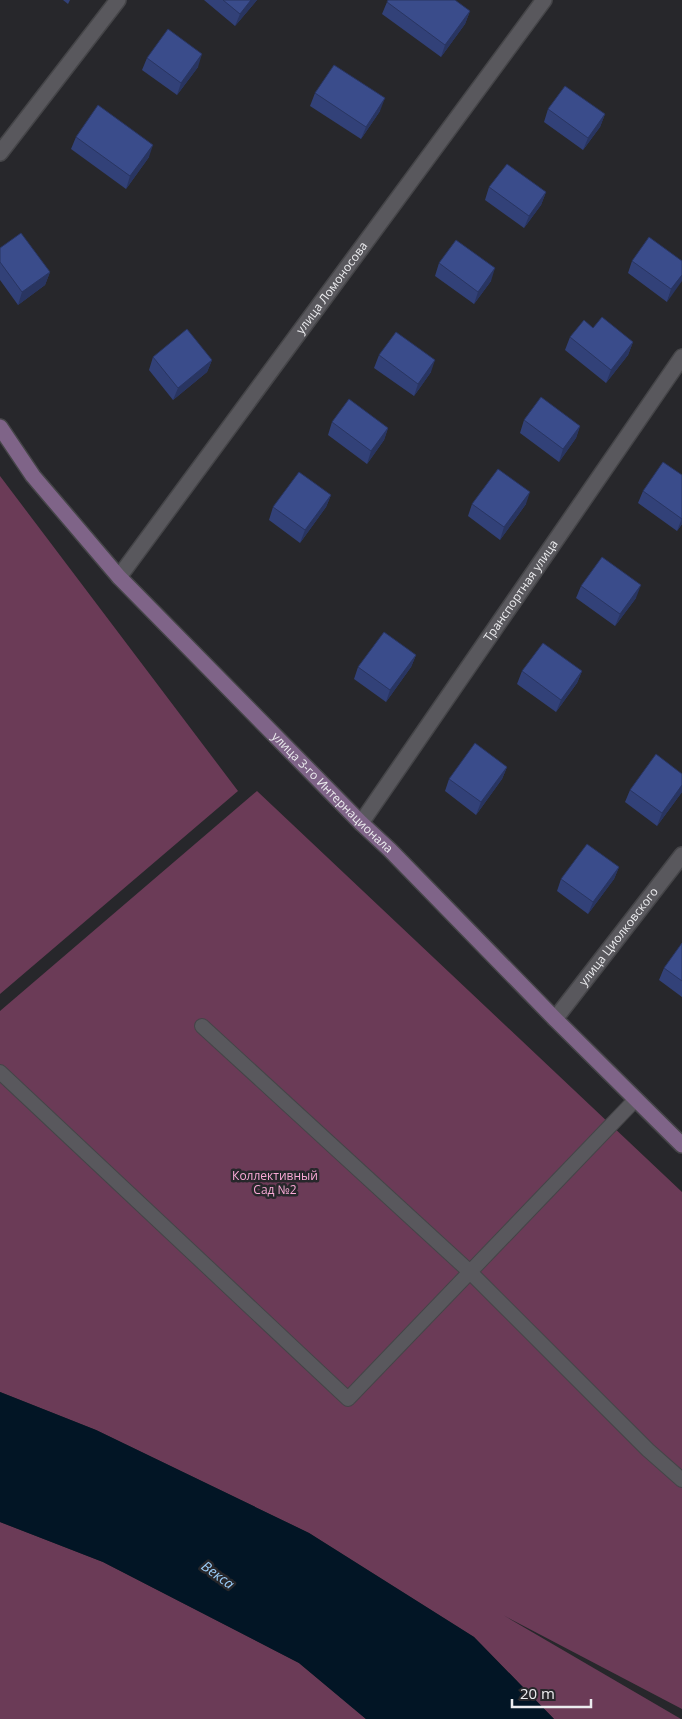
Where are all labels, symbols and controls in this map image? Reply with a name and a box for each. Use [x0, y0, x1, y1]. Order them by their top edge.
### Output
street label: улица Ломоносова [292, 238, 371, 337]
street label: Транспортная улица [479, 536, 562, 645]
street label: улица 3-го Интернационала [268, 728, 397, 857]
street label: улица Циолковского [575, 884, 662, 989]
park label: Коллективный Сад №2 [232, 1167, 318, 1198]
water label: Векса [198, 1556, 239, 1593]
scale bar [512, 1676, 591, 1708]
text: 20 m [520, 1683, 555, 1703]

